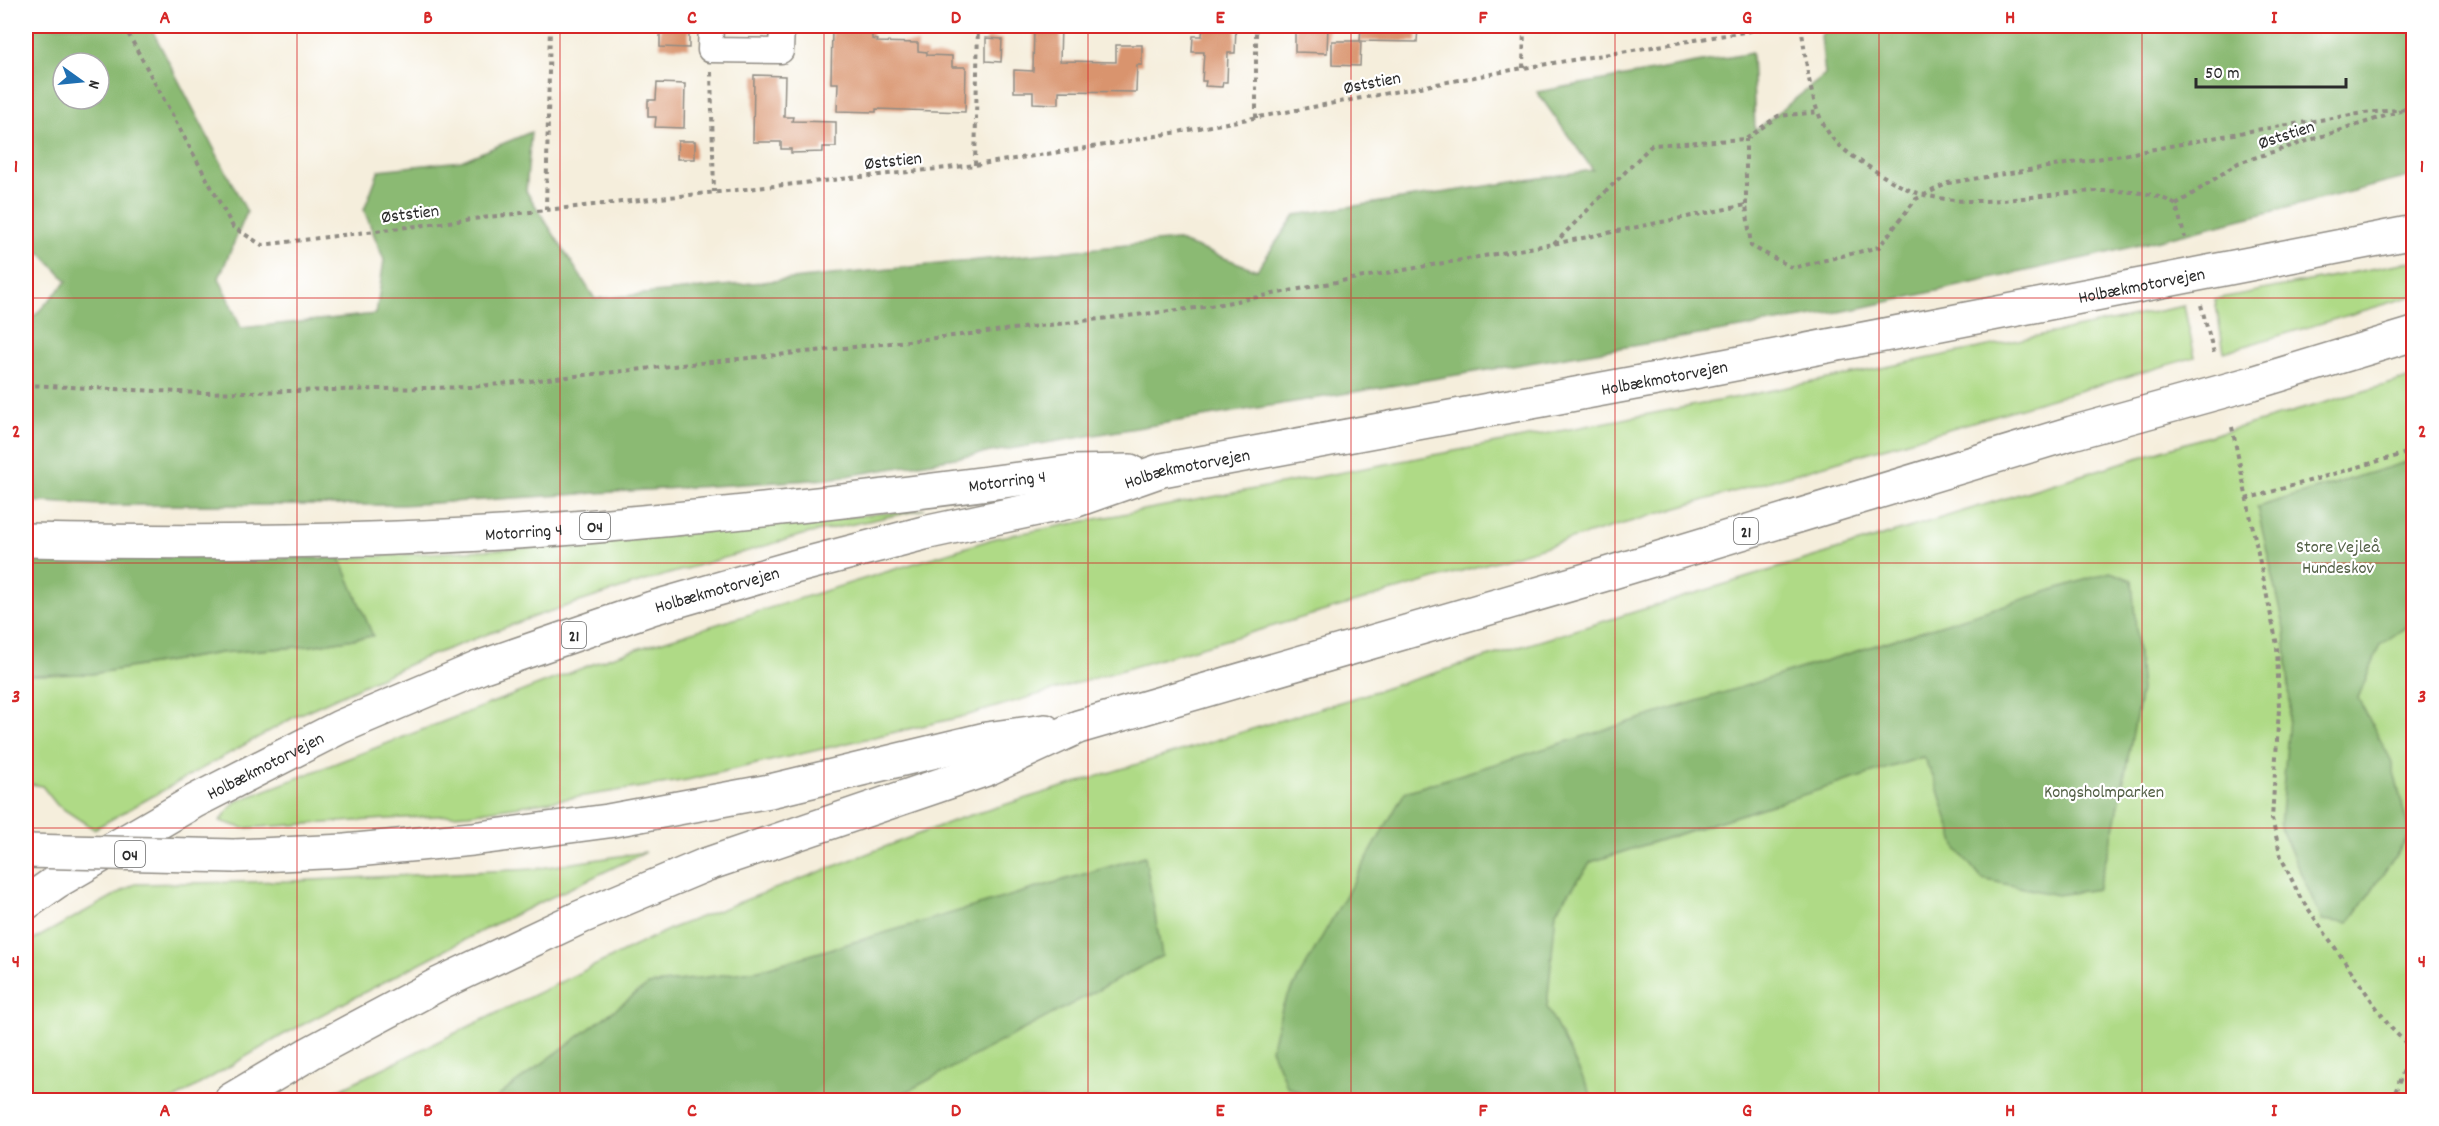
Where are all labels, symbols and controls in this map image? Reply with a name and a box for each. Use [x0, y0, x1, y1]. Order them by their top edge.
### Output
text: A [160, 5, 171, 33]
text: B [423, 5, 433, 33]
text: C [687, 5, 697, 33]
text: D [951, 5, 962, 33]
text: E [1215, 5, 1225, 33]
text: F [1479, 5, 1489, 33]
text: G [1742, 5, 1752, 33]
text: H [2005, 5, 2015, 33]
text: I [2271, 5, 2278, 33]
north arrow [51, 51, 111, 111]
scale bar [2196, 51, 2346, 89]
text: 50 m [2205, 62, 2240, 87]
street label: Øststien [1342, 67, 1403, 102]
text: N [81, 77, 105, 91]
street label: Øststien [2255, 116, 2318, 157]
street label: Øststien [863, 147, 923, 178]
text: 1 [14, 154, 18, 182]
text: 1 [2420, 154, 2424, 182]
street label: Øststien [380, 200, 440, 231]
street label: Holbækmotorvejen [2076, 263, 2207, 312]
street label: Holbækmotorvejen [1599, 356, 1730, 404]
text: 2 [12, 419, 20, 447]
text: 2 [2418, 419, 2426, 447]
street label: Holbækmotorvejen [1121, 444, 1252, 497]
street label: Motorring 4 [967, 466, 1048, 501]
road number: O4 [580, 513, 610, 539]
road number: 21 [1734, 518, 1758, 544]
street label: Motorring 4 [484, 519, 564, 549]
park label: Store Vejleå Hundeskov [2296, 536, 2380, 582]
street label: Holbækmotorvejen [652, 562, 783, 621]
road number: 21 [562, 622, 586, 648]
text: 3 [12, 684, 20, 712]
text: 3 [2418, 684, 2426, 712]
street label: Holbækmotorvejen [203, 727, 329, 808]
park label: Kongsholmparken [2044, 781, 2164, 806]
road number: O4 [115, 841, 145, 867]
text: 4 [12, 949, 20, 977]
text: 4 [2418, 949, 2426, 977]
text: A [160, 1098, 171, 1126]
text: B [423, 1098, 433, 1126]
text: C [687, 1098, 697, 1126]
text: D [951, 1098, 962, 1126]
text: E [1215, 1098, 1225, 1126]
text: F [1479, 1098, 1489, 1126]
text: G [1742, 1098, 1752, 1126]
text: H [2005, 1098, 2015, 1126]
text: I [2271, 1098, 2278, 1126]

